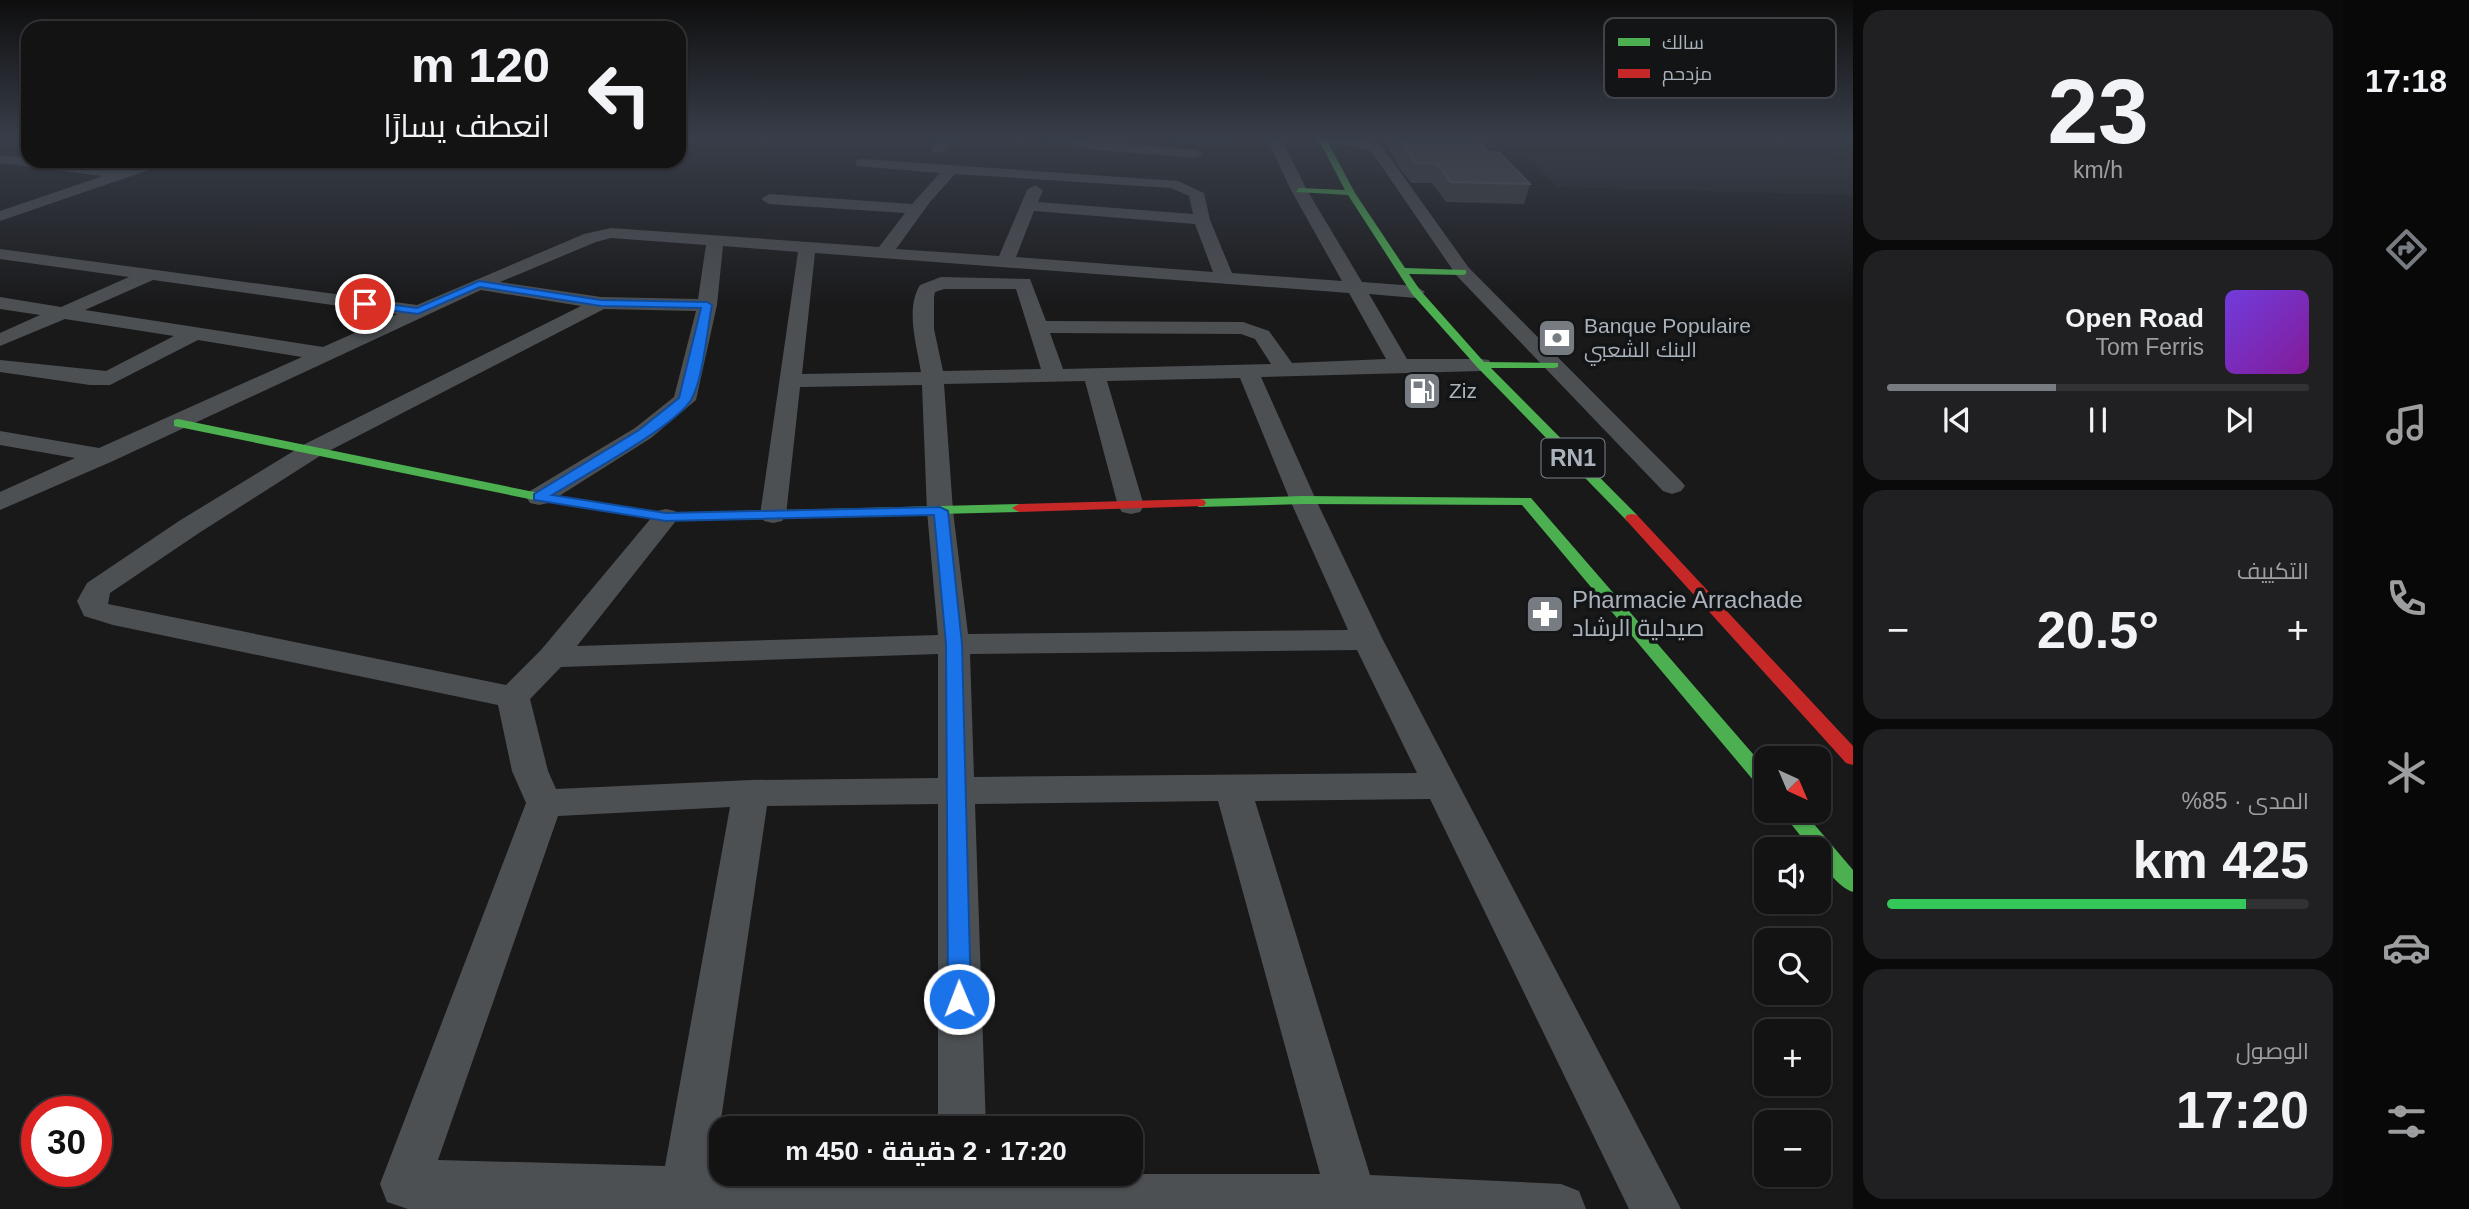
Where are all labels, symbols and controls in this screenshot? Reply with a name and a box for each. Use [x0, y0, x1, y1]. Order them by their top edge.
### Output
legend [1604, 18, 1836, 98]
text: سالك [1662, 32, 1704, 53]
text: 120 m [411, 38, 550, 92]
icon: left [574, 49, 665, 140]
text: 23 [2047, 61, 2149, 162]
text: مزدحم [1662, 63, 1712, 87]
text: 17:18 [2365, 63, 2447, 99]
text: انعطف يسارًا [383, 108, 550, 144]
text: km/h [2073, 157, 2123, 183]
icon: directions [2382, 225, 2431, 274]
pin [335, 274, 395, 334]
icon: arrive [346, 285, 384, 323]
text: Open Road [2065, 303, 2204, 333]
place label: Banque Populaire البنك الشعبي [1584, 314, 1751, 366]
bank icon: Banque Populaire البنك الشعبي [1536, 317, 1578, 359]
text: Tom Ferris [2095, 334, 2204, 360]
fuel station icon: Ziz [1401, 370, 1443, 412]
place label: Ziz [1449, 379, 1477, 402]
icon: music [2382, 400, 2431, 449]
icon: previous [1938, 401, 1976, 439]
icon: pause [2079, 401, 2117, 439]
icon: next [2220, 401, 2258, 439]
road number: RN1 [1542, 438, 1604, 478]
text: التكييف [2237, 558, 2309, 584]
icon: phone [2382, 574, 2431, 623]
place label: Pharmacie Arrachade صيدلية الرشاد [1572, 586, 1803, 641]
pharmacy icon: Pharmacie Arrachade صيدلية الرشاد [1524, 593, 1566, 635]
text: 20.5° [2037, 601, 2159, 659]
text: − [1887, 609, 1909, 651]
text: + [2287, 609, 2309, 651]
north arrow [1754, 746, 1830, 822]
map controls [1754, 746, 1831, 1187]
icon: climate [2382, 748, 2431, 797]
text: المدى · 85% [2182, 788, 2309, 814]
text: 425 km [2133, 831, 2309, 889]
button: sound [1754, 837, 1831, 914]
icon: car [2382, 923, 2431, 972]
button: search [1754, 928, 1831, 1005]
position arrow [922, 962, 996, 1036]
button: + [1754, 1019, 1831, 1096]
text: الوصول [2236, 1038, 2309, 1064]
text: 17:20 [2176, 1081, 2309, 1139]
speed limit sign: 30 [21, 1096, 112, 1187]
icon: filters [2382, 1097, 2431, 1146]
button: − [1754, 1110, 1831, 1187]
text: 17:20 · 2 دقيقة · 450 m [785, 1136, 1067, 1166]

